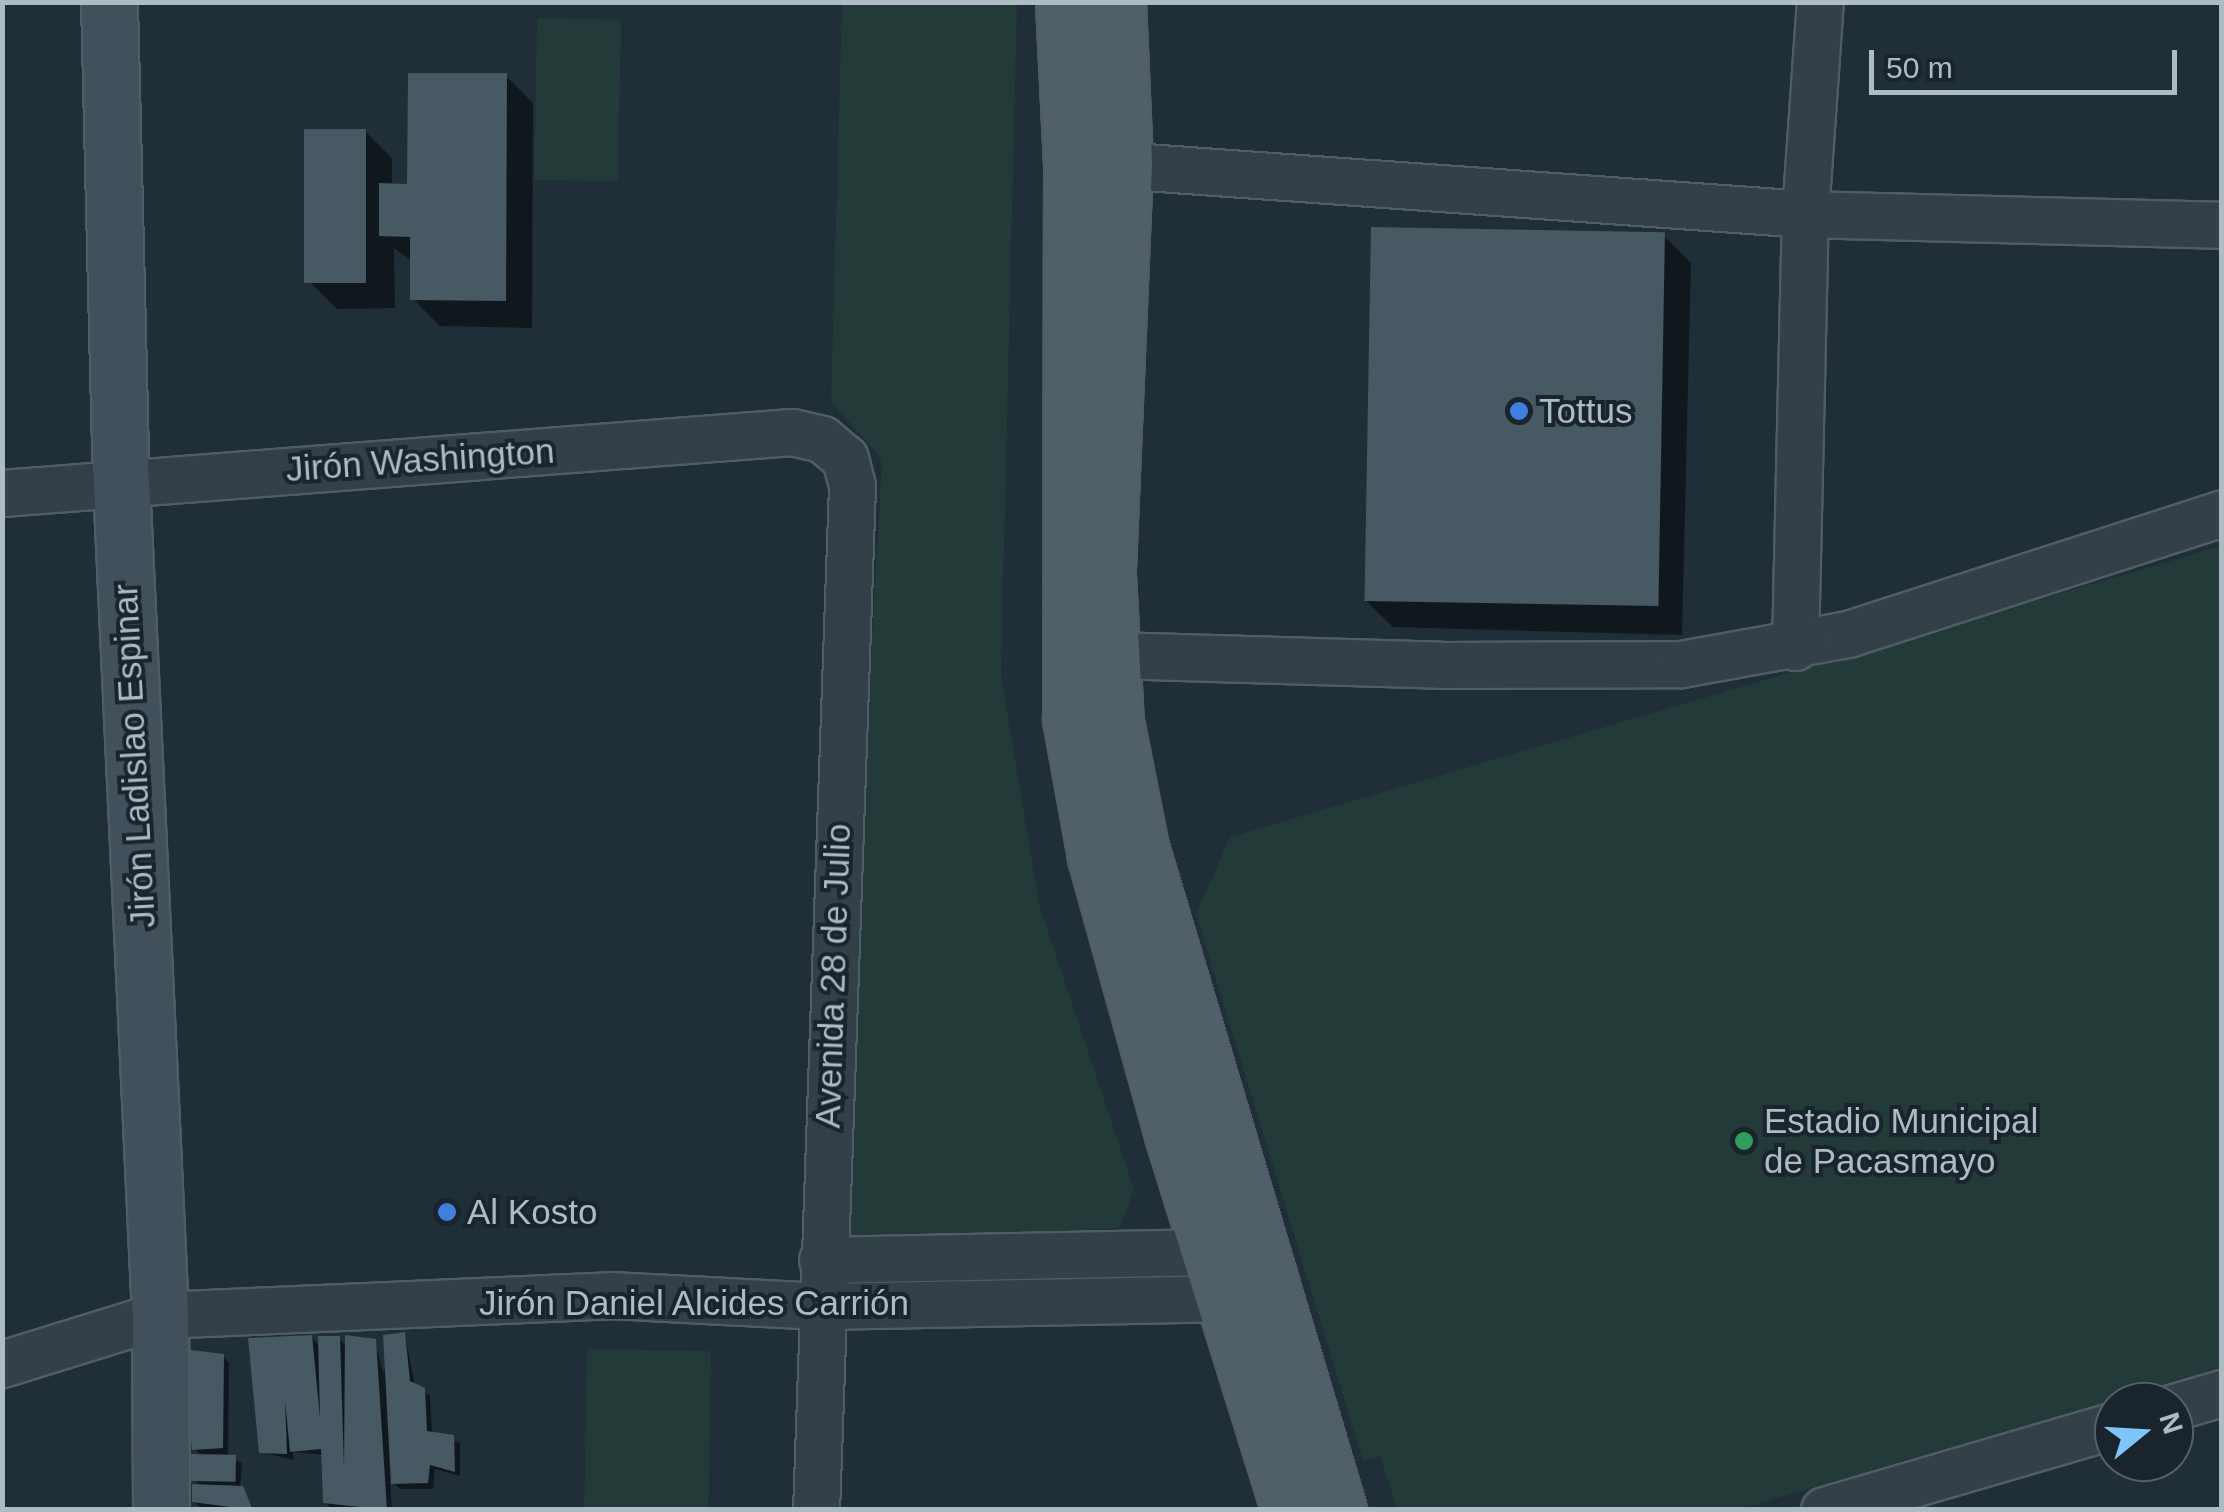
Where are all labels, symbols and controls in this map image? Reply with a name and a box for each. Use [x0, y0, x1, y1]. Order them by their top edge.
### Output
scale bar [1874, 30, 2182, 92]
text: 50 m [1886, 51, 1953, 84]
place label: Tottus [1539, 390, 1632, 432]
marker: Tottus [1508, 400, 1530, 422]
street label: Jirón Washington [284, 430, 556, 490]
street label: Jirón Ladislao Espinar [104, 583, 164, 929]
street label: Avenida 28 de Julio [807, 823, 859, 1129]
place label: Estadio Municipal de Pacasmayo [1764, 1100, 2038, 1182]
marker: Estadio Municipal de Pacasmayo [1733, 1130, 1755, 1152]
place label: Al Kosto [467, 1191, 597, 1233]
marker: Al Kosto [436, 1201, 458, 1223]
street label: Jirón Daniel Alcides Carrión [478, 1282, 910, 1324]
north arrow [2094, 1382, 2194, 1482]
text: N [2153, 1409, 2189, 1438]

